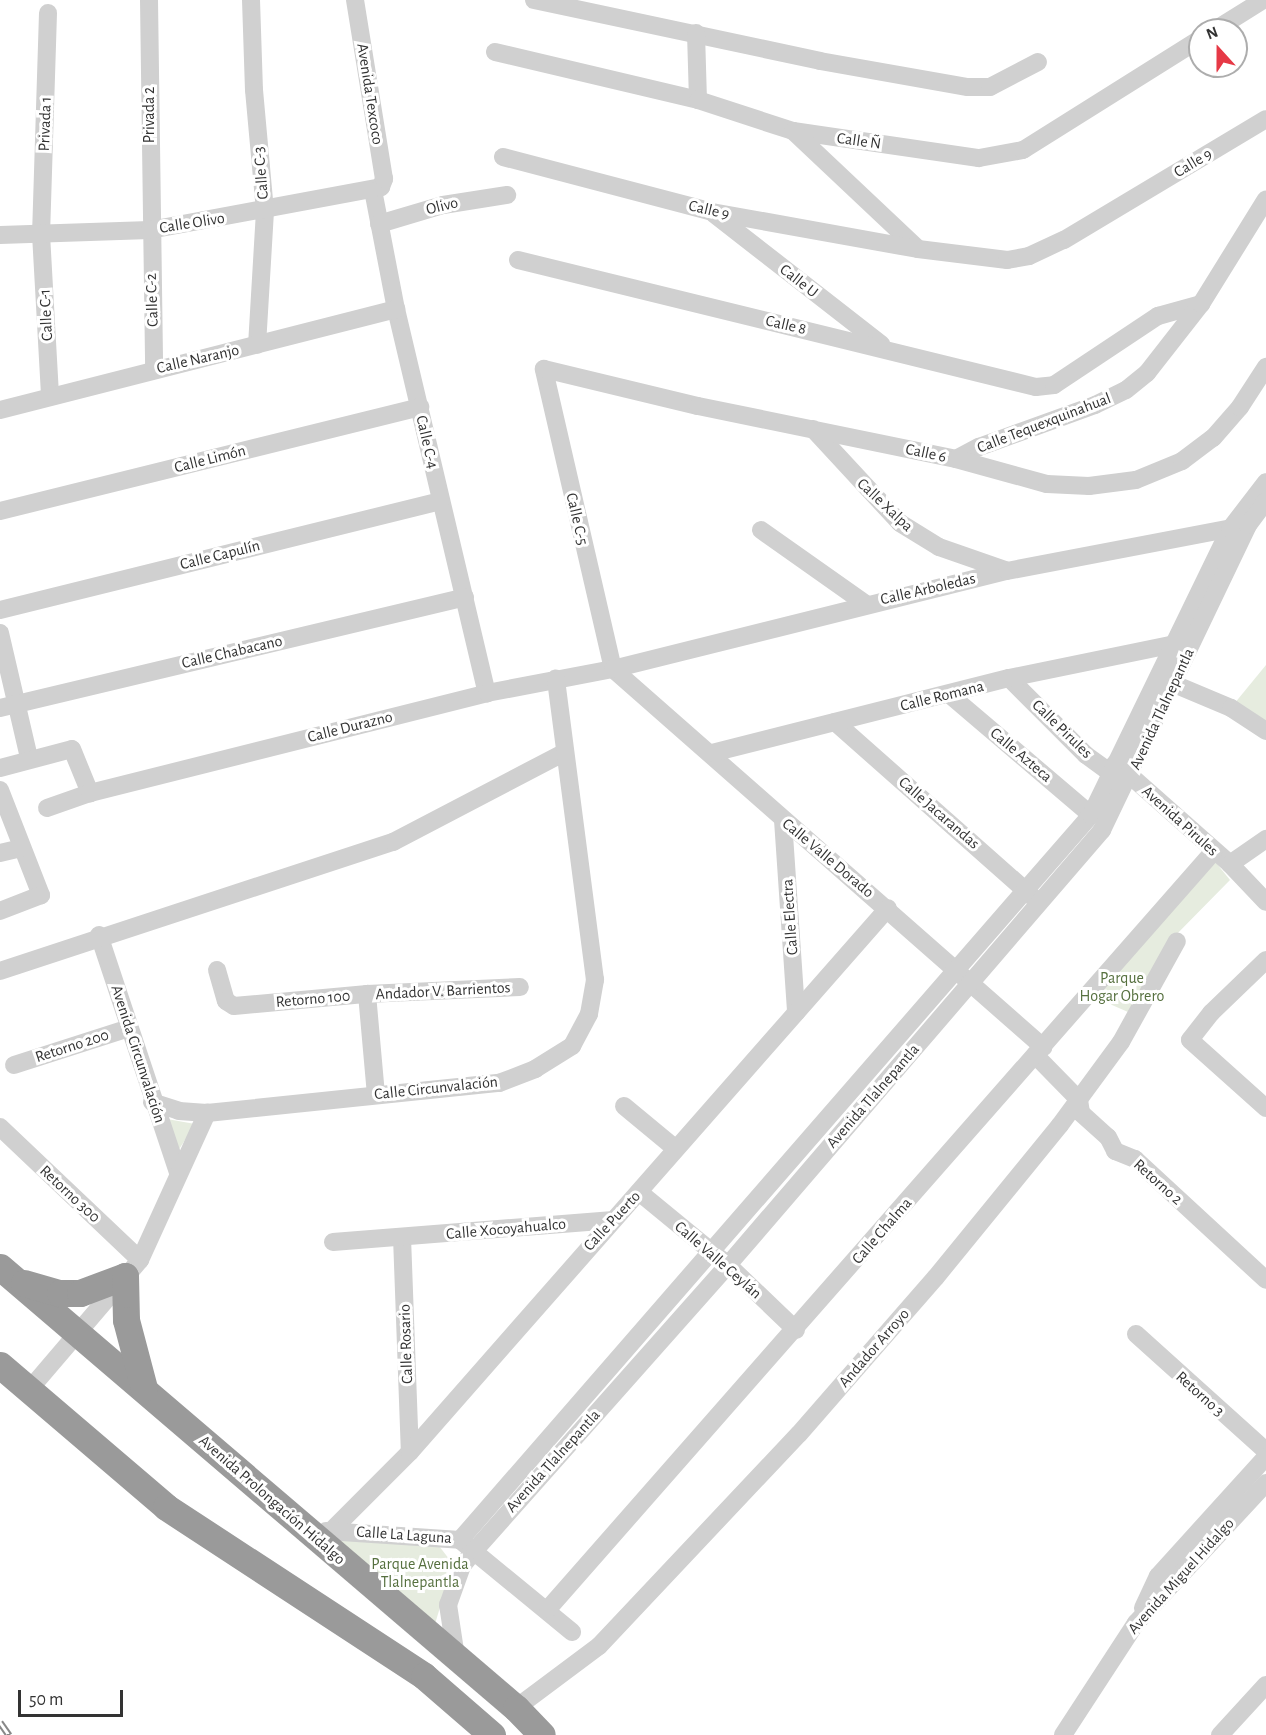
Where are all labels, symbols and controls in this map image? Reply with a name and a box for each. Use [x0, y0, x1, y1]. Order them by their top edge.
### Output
north arrow [1188, 18, 1248, 78]
text: N [1204, 24, 1220, 43]
street label: Avenida Texcoco [353, 42, 387, 146]
street label: Privada 2 [139, 87, 159, 143]
street label: Privada 1 [34, 96, 56, 152]
street label: Calle Ñ [836, 128, 882, 154]
street label: Calle 9 [1170, 144, 1216, 182]
street label: Calle C-3 [249, 146, 273, 200]
street label: Olivo [424, 193, 460, 219]
street label: Calle 9 [687, 196, 731, 224]
street label: Calle Olivo [158, 208, 226, 238]
street label: Calle U [776, 260, 822, 302]
street label: Calle C-2 [141, 273, 163, 327]
street label: Calle C-1 [35, 289, 57, 341]
street label: Calle 8 [764, 311, 808, 339]
street label: Calle Naranjo [155, 340, 241, 378]
street label: Calle Tequexquinahual [974, 389, 1114, 457]
street label: Calle C-4 [412, 414, 442, 470]
street label: Calle 6 [904, 439, 948, 467]
street label: Calle Limón [172, 441, 248, 477]
street label: Calle Xalpa [853, 474, 917, 536]
street label: Calle C-5 [562, 491, 592, 547]
street label: Calle Capulín [178, 536, 262, 574]
street label: Calle Arboledas [879, 569, 977, 609]
street label: Calle Chabacano [180, 631, 284, 673]
street label: Avenida Tlalnepantla [1125, 645, 1199, 773]
street label: Calle Romana [898, 676, 986, 716]
street label: Calle Pirules [1028, 696, 1096, 762]
street label: Calle Durazno [305, 707, 395, 747]
street label: Calle Azteca [986, 724, 1056, 786]
street label: Calle Jacarandas [895, 773, 983, 853]
street label: Avenida Pirules [1138, 782, 1222, 860]
street label: Calle Valle Dorado [778, 814, 878, 902]
street label: Calle Electra [778, 878, 802, 956]
park label: Parque Hogar Obrero [1080, 968, 1164, 1006]
street label: Andador V. Barrientos [375, 978, 511, 1004]
street label: Avenida Circunvalación [107, 983, 169, 1125]
street label: Retorno 100 [275, 986, 351, 1012]
street label: Retorno 200 [33, 1025, 111, 1067]
street label: Avenida Tlalnepantla [822, 1040, 924, 1152]
street label: Calle Circunvalación [373, 1072, 499, 1104]
street label: Retorno 2 [1129, 1155, 1187, 1209]
street label: Retorno 300 [36, 1161, 104, 1227]
street label: Calle Puerto [579, 1187, 645, 1255]
street label: Calle Chalma [848, 1194, 916, 1268]
street label: Calle Xocoyahualco [445, 1214, 567, 1244]
street label: Calle Valle Ceylán [671, 1217, 765, 1303]
street label: Calle Rosario [395, 1304, 417, 1384]
street label: Andador Arroyo [835, 1305, 913, 1391]
street label: Retorno 3 [1172, 1367, 1228, 1421]
street label: Avenida Tlalnepantla [502, 1406, 604, 1516]
street label: Avenida Prolongación Hidalgo [195, 1431, 349, 1569]
street label: Avenida Miguel Hidalgo [1124, 1514, 1238, 1638]
street label: Calle La Laguna [356, 1522, 452, 1548]
park label: Parque Avenida Tlalnepantla [371, 1554, 469, 1592]
scale bar [21, 1678, 126, 1716]
text: 50 m [29, 1691, 63, 1709]

